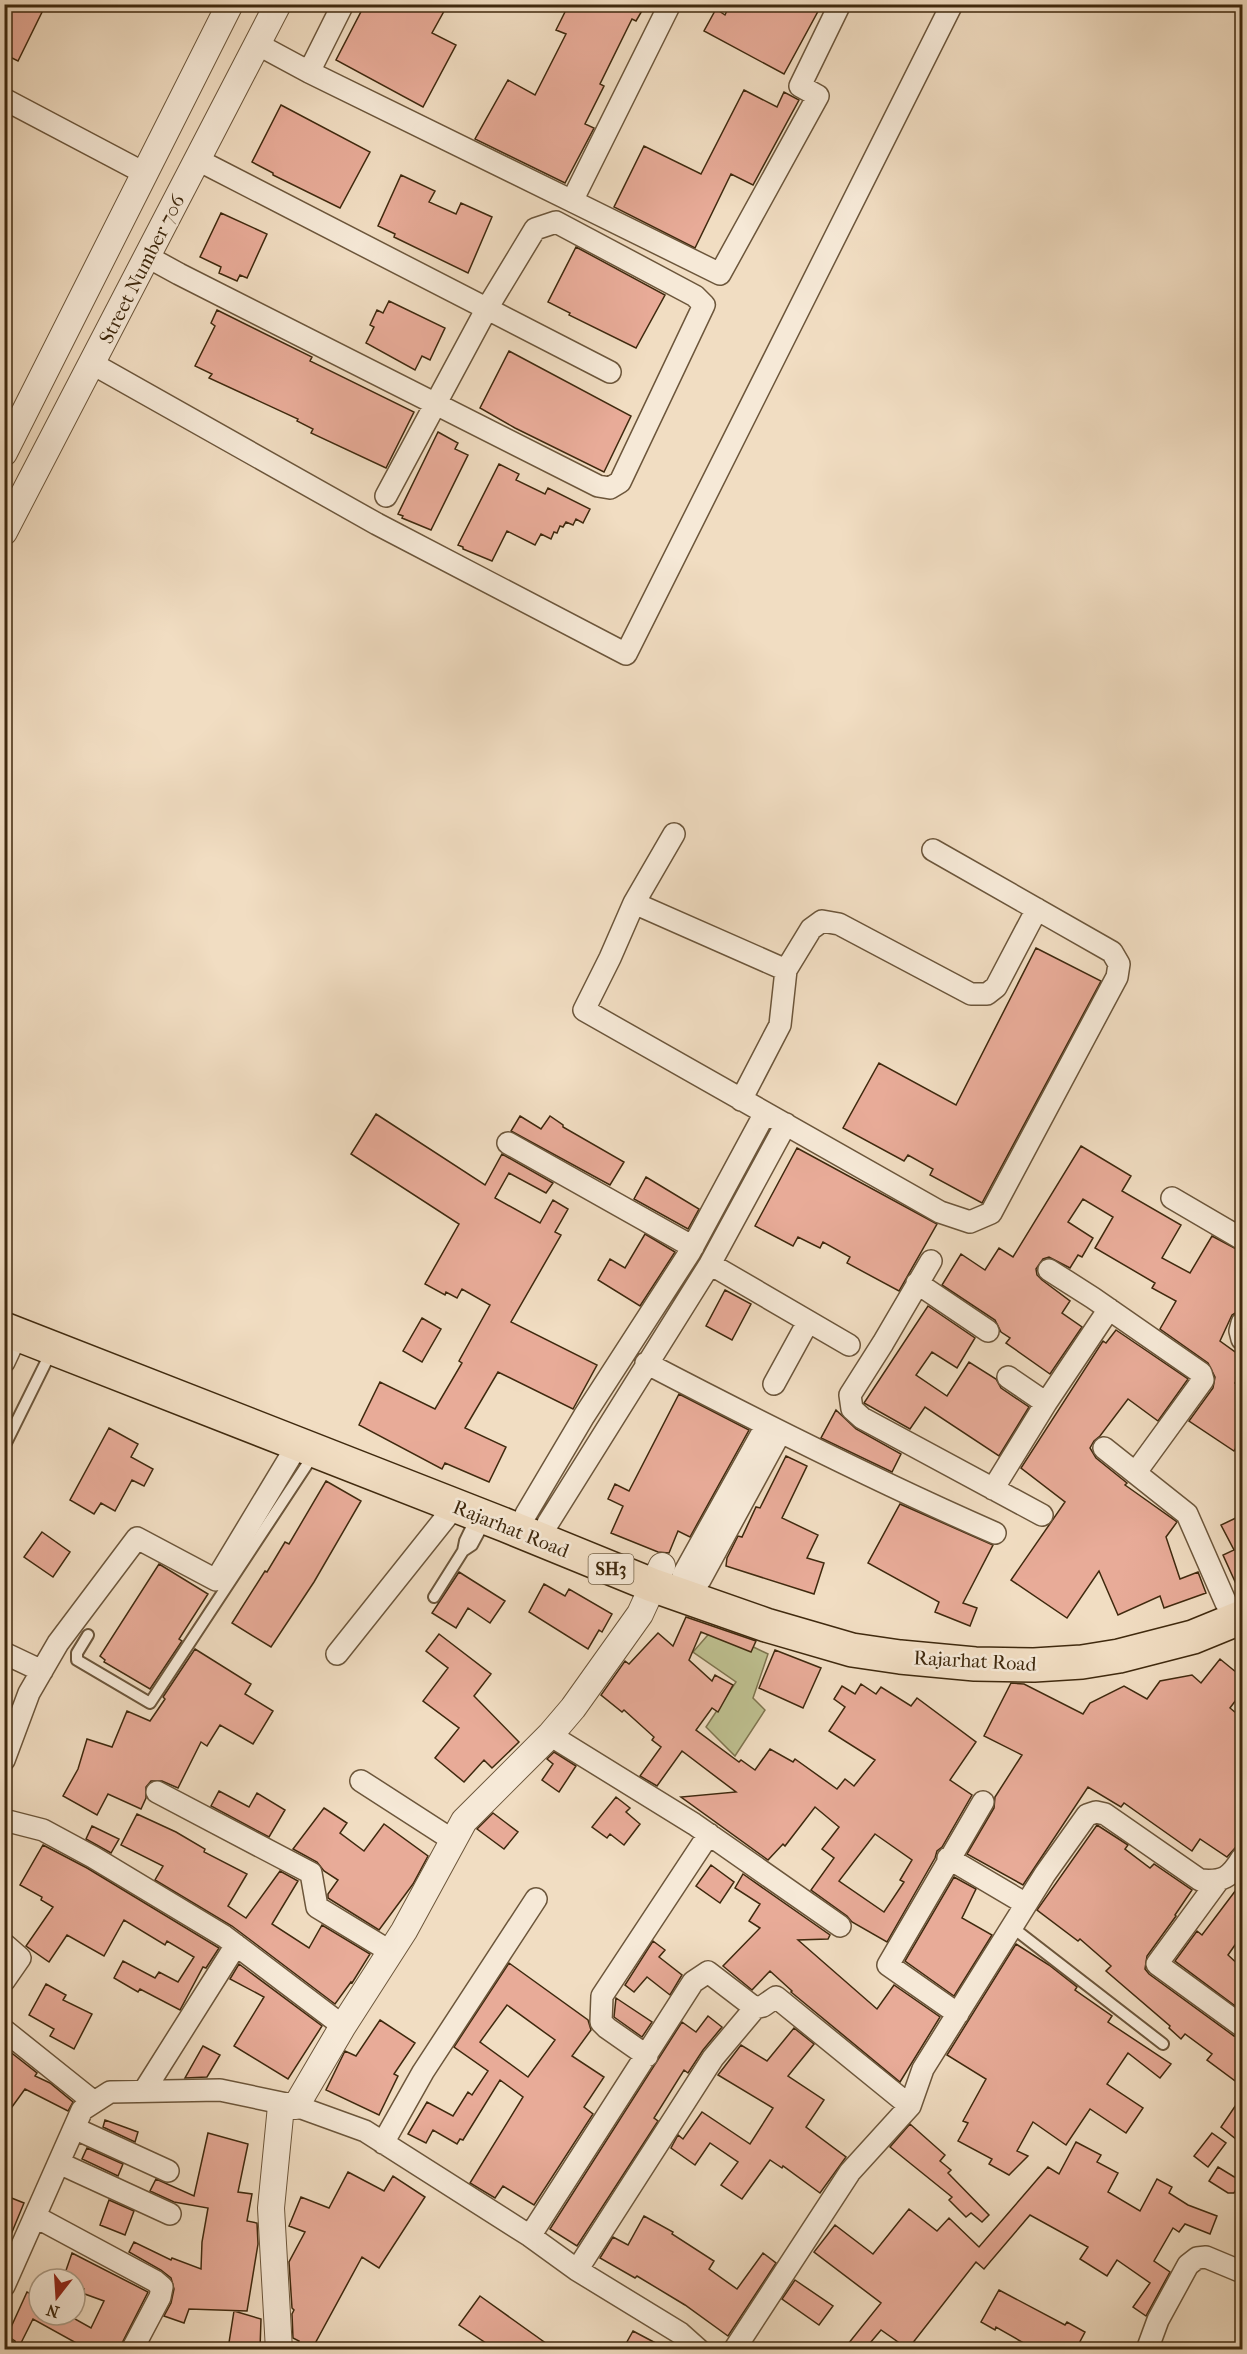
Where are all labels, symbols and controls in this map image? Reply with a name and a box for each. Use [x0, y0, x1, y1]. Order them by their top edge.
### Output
street label: Street Number 706 [94, 190, 190, 347]
street label: Rajarhat Road [450, 1495, 573, 1563]
road number: SH3 [588, 1554, 634, 1584]
street label: Rajarhat Road [913, 1646, 1038, 1676]
north arrow [27, 2267, 87, 2327]
text: N [43, 2300, 61, 2322]

